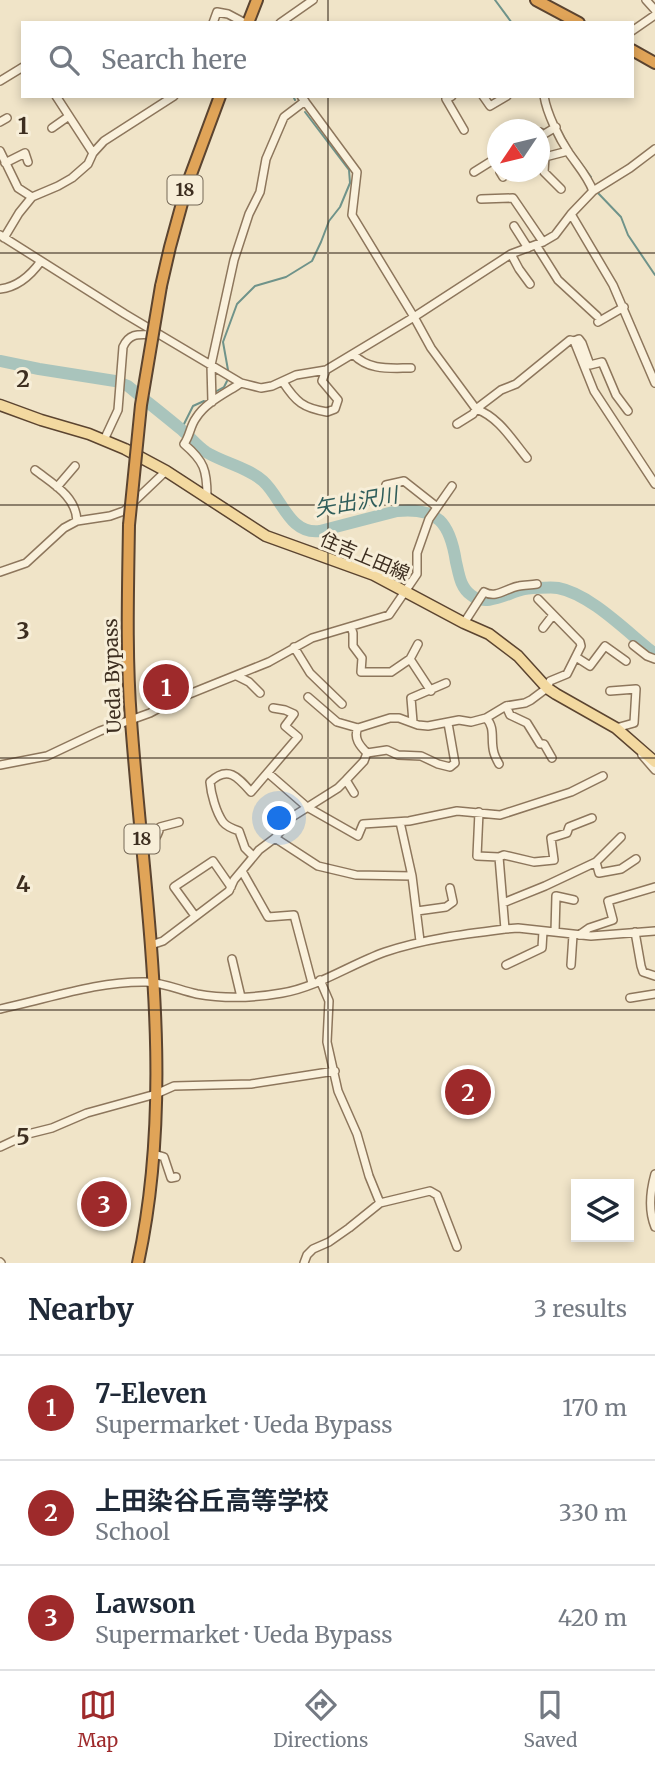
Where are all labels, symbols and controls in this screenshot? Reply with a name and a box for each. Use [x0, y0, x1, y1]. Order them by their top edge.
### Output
search box [21, 21, 634, 98]
icon: search [45, 41, 83, 79]
text: Search here [101, 43, 247, 76]
text: 1 [18, 111, 29, 140]
north arrow [487, 119, 550, 182]
road number: 18 [168, 176, 202, 204]
text: 2 [16, 364, 30, 393]
water label: 矢出沢川 [312, 481, 402, 522]
street label: 住吉上田線 [317, 526, 413, 586]
text: 3 [16, 616, 30, 645]
street label: Ueda Bypass [98, 618, 126, 734]
pin: 1 [143, 661, 189, 713]
your location [262, 801, 296, 835]
road number: 18 [124, 824, 160, 854]
text: 4 [16, 869, 31, 898]
pin: 2 [445, 1066, 491, 1118]
text: 5 [16, 1122, 30, 1151]
pin: 3 [81, 1178, 127, 1230]
map controls [571, 1179, 634, 1242]
button: layers [571, 1179, 634, 1242]
text: Nearby [28, 1290, 134, 1328]
text: 3 results [534, 1294, 627, 1323]
text: 7-Eleven [95, 1377, 207, 1410]
text: 1 [46, 1393, 56, 1422]
text: 170 m [562, 1393, 627, 1422]
text: Supermarket · Ueda Bypass [95, 1410, 393, 1439]
text: 上田染谷丘高等学校 [95, 1484, 329, 1517]
text: 2 [44, 1498, 58, 1527]
text: 330 m [559, 1498, 627, 1527]
text: School [95, 1517, 170, 1546]
text: Lawson [95, 1587, 195, 1620]
text: 3 [44, 1603, 58, 1632]
text: 420 m [558, 1603, 627, 1632]
text: Supermarket · Ueda Bypass [95, 1620, 393, 1649]
tab: Map [78, 1686, 118, 1752]
tab: Directions [273, 1686, 368, 1752]
tab: Saved [524, 1686, 577, 1752]

